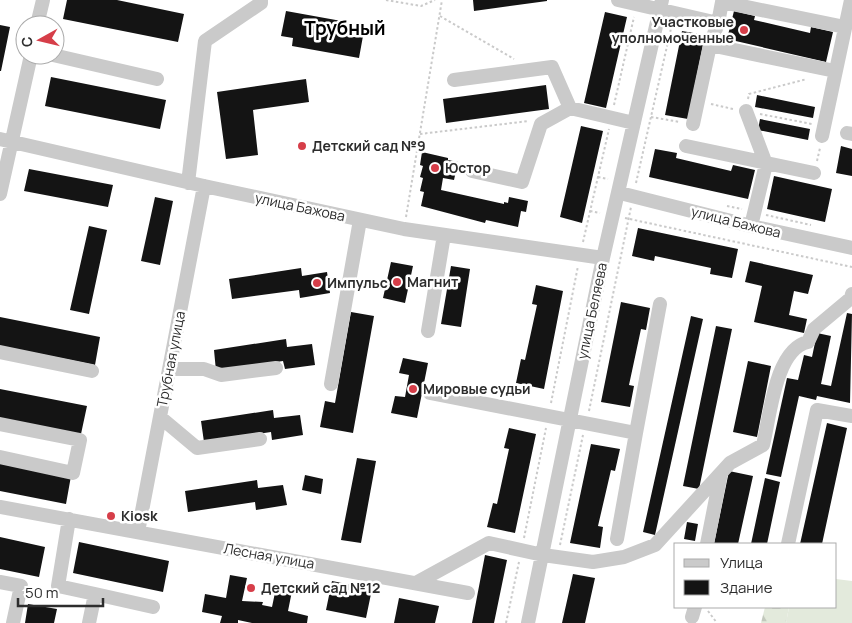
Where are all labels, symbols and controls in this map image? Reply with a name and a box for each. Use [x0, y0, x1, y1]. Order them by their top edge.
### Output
place label: Участковые уполномоченные [612, 12, 734, 47]
north arrow [15, 15, 65, 65]
district label: Трубный [304, 15, 386, 41]
marker: Участковые уполномоченные [738, 24, 750, 36]
text: С [17, 35, 37, 48]
place label: Детский сад №9 [312, 136, 426, 155]
marker: Детский сад №9 [296, 140, 308, 152]
place label: Юстор [445, 158, 491, 177]
marker: Юстор [429, 162, 441, 174]
street label: улица Бажова [253, 188, 347, 225]
street label: улица Бажова [689, 201, 783, 242]
street label: улица Беляева [572, 261, 611, 361]
place label: Магнит [407, 272, 459, 291]
place label: Импульс [327, 273, 388, 292]
marker: Магнит [391, 276, 403, 288]
marker: Импульс [311, 277, 323, 289]
street label: Трубная улица [152, 309, 189, 408]
place label: Мировые судьи [423, 379, 531, 398]
marker: Мировые судьи [407, 383, 419, 395]
place label: Kiosk [121, 506, 158, 525]
marker: Kiosk [105, 510, 117, 522]
street label: Лесная улица [222, 538, 316, 573]
legend [674, 543, 837, 608]
text: Улица [720, 552, 763, 573]
scale bar [18, 576, 102, 608]
text: Здание [720, 577, 773, 598]
place label: Детский сад №12 [261, 578, 380, 597]
text: 50 m [25, 582, 59, 603]
marker: Детский сад №12 [245, 582, 257, 594]

